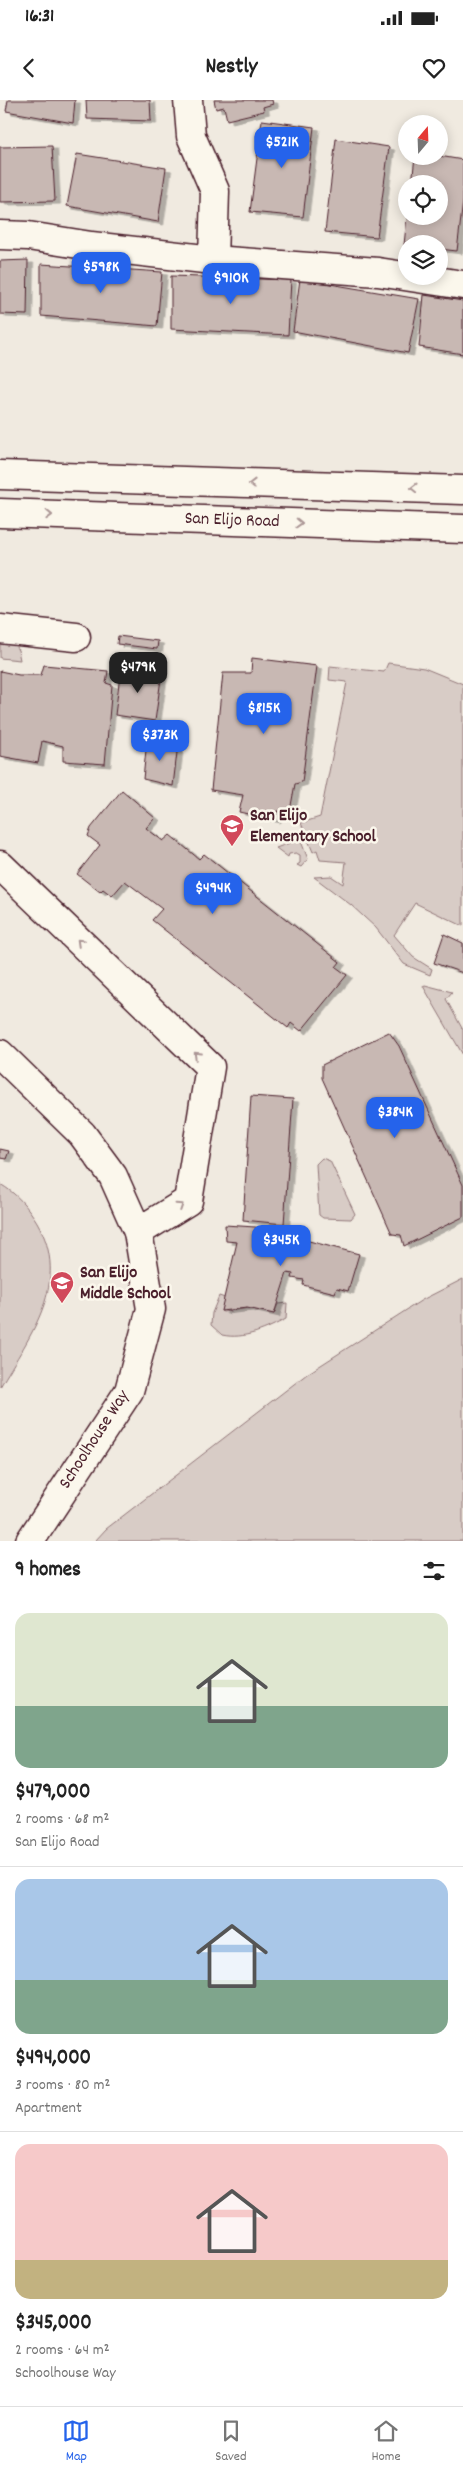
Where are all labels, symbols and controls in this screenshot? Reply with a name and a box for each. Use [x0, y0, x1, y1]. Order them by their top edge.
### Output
text: 16:31 [25, 4, 54, 31]
text: Nestly [205, 52, 258, 83]
icon: back [15, 54, 43, 82]
icon: heart [420, 54, 448, 82]
north arrow [398, 115, 448, 165]
map controls [398, 115, 448, 285]
pin: $521K [247, 127, 317, 169]
text: $521K [265, 131, 299, 154]
button: locate [398, 175, 448, 225]
button: layers [398, 235, 448, 285]
pin: $598K [66, 252, 136, 294]
text: $598K [83, 256, 119, 279]
pin: $910K [196, 262, 266, 305]
text: $910K [213, 267, 249, 290]
one-way arrow [248, 479, 256, 489]
one-way arrow [410, 483, 418, 494]
street label: San Elijo Road [184, 507, 280, 535]
one-way arrow [45, 509, 53, 520]
one-way arrow [295, 518, 303, 529]
pin: $479K [103, 652, 173, 694]
text: $479K [120, 656, 156, 679]
pin: $815K [229, 692, 299, 735]
text: $815K [248, 697, 280, 720]
pin: $373K [125, 720, 195, 762]
text: $373K [142, 724, 178, 747]
place label: San Elijo Elementary School [250, 804, 377, 850]
school or university icon: San Elijo Elementary School [219, 813, 245, 847]
pin: $494K [178, 872, 248, 915]
text: $494K [195, 877, 231, 900]
one-way arrow [77, 939, 86, 948]
one-way arrow [194, 1052, 203, 1061]
pin: $384K [360, 1096, 430, 1139]
text: $384K [377, 1101, 413, 1124]
one-way arrow [174, 1202, 183, 1212]
pin: $345K [246, 1224, 316, 1267]
text: $345K [263, 1229, 299, 1252]
place label: San Elijo Middle School [80, 1261, 171, 1307]
school or university icon: San Elijo Middle School [49, 1270, 75, 1304]
street label: Schoolhouse Way [54, 1385, 137, 1494]
text: 9 homes [15, 1556, 81, 1586]
icon: filters [420, 1557, 448, 1585]
icon: home [187, 1646, 277, 1736]
text: $479,000 [15, 1778, 90, 1808]
text: 2 rooms · 68 m² [15, 1808, 109, 1831]
text: San Elijo Road [15, 1831, 100, 1854]
icon: home [187, 1911, 277, 2001]
text: $494,000 [15, 2044, 91, 2074]
text: 3 rooms · 80 m² [15, 2074, 110, 2097]
text: Apartment [15, 2097, 82, 2120]
icon: home [187, 2176, 277, 2266]
text: $345,000 [15, 2309, 92, 2339]
text: 2 rooms · 64 m² [15, 2339, 110, 2362]
text: Schoolhouse Way [15, 2362, 116, 2385]
tab: Map [62, 2417, 90, 2467]
tab: Saved [215, 2417, 247, 2467]
tab: Home [371, 2417, 401, 2467]

